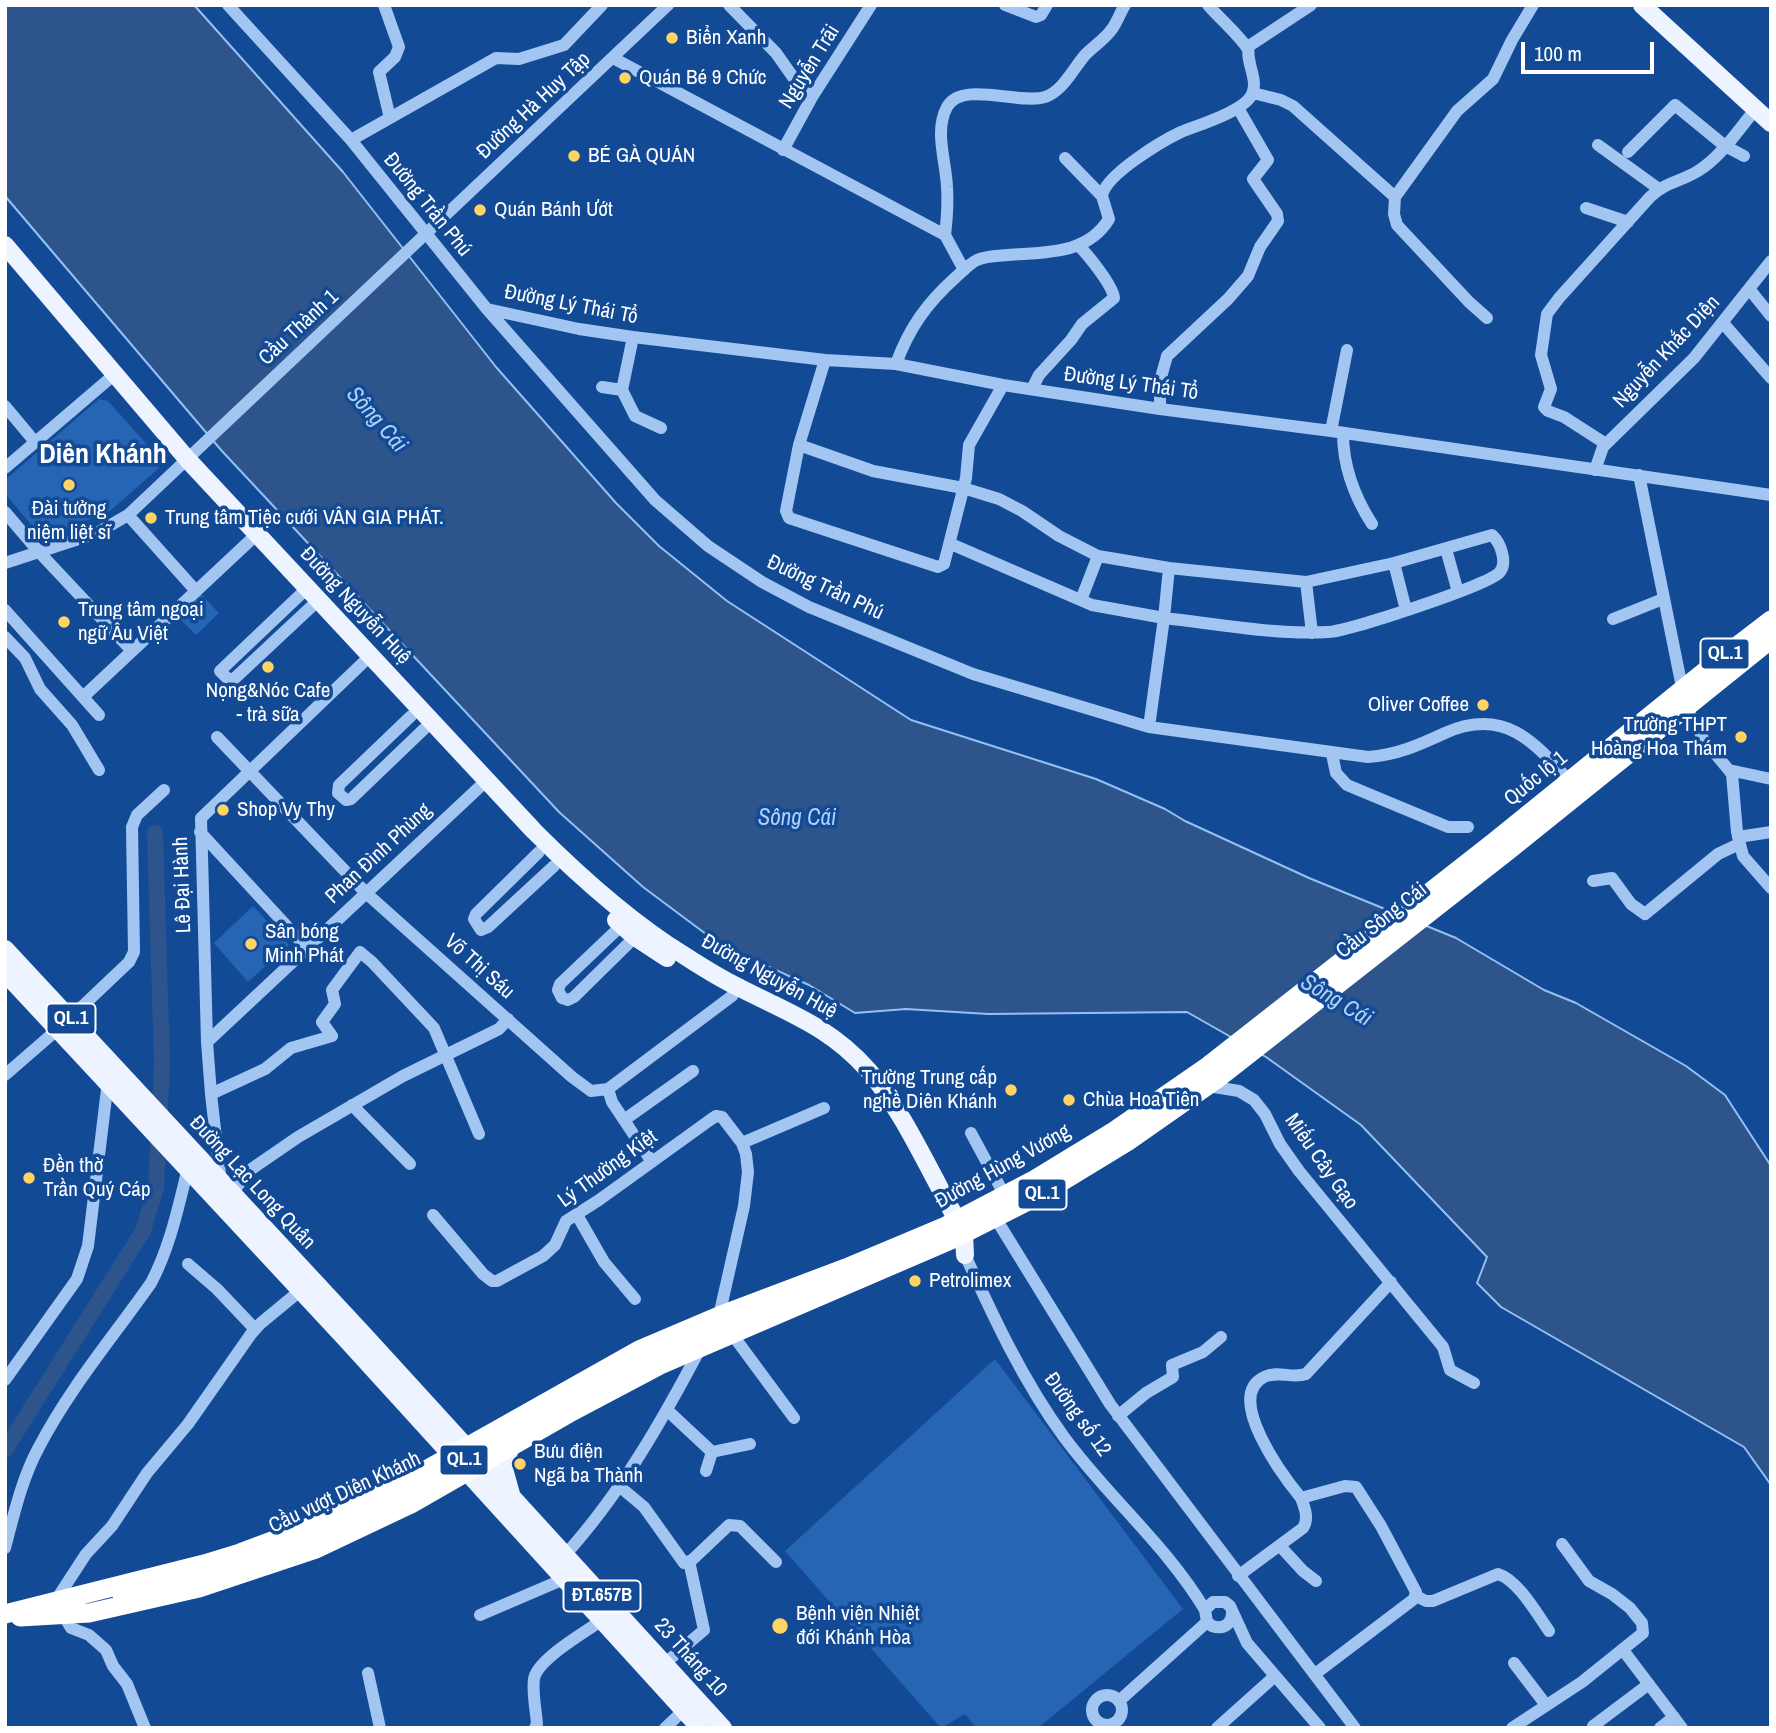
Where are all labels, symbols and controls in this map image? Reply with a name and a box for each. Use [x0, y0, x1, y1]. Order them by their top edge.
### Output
street label: Nguyễn Trãi [774, 20, 846, 114]
place label: Biển Xanh [686, 25, 766, 51]
scale bar [1524, 28, 1657, 72]
marker: Biển Xanh [664, 30, 680, 46]
text: 100 m [1534, 39, 1582, 68]
street label: Đường Hà Huy Tập [472, 47, 596, 165]
place label: Quán Bé 9 Chức [639, 65, 766, 91]
marker: Quán Bé 9 Chức [617, 70, 633, 86]
place label: BÉ GÀ QUÁN [588, 143, 695, 169]
street label: Đường Trần Phú [378, 148, 476, 262]
marker: BÉ GÀ QUÁN [566, 148, 582, 164]
place label: Quán Bánh Ướt [494, 197, 613, 223]
marker: Quán Bánh Ướt [472, 202, 488, 218]
street label: Đường Lý Thái Tổ [502, 280, 640, 330]
street label: Cầu Thành 1 [254, 285, 344, 371]
street label: Nguyễn Khắc Diện [1608, 291, 1726, 413]
street label: Đường Lý Thái Tổ [1062, 362, 1200, 406]
water label: Sông Cái [340, 381, 412, 459]
district label: Diên Khánh [39, 438, 167, 472]
marker: Đài tưởng niệm liệt sĩ [61, 477, 77, 493]
place label: Đài tưởng niệm liệt sĩ [27, 496, 111, 546]
place label: Trung tâm Tiệc cưới VÂN GIA PHÁT. [165, 505, 444, 531]
marker: Trung tâm Tiệc cưới VÂN GIA PHÁT. [143, 510, 159, 526]
street label: Đường Nguyễn Huệ [294, 542, 416, 670]
street label: Đường Trần Phú [763, 550, 887, 626]
place label: Trung tâm ngoại ngữ Âu Việt [78, 597, 204, 647]
marker: Trung tâm ngoại ngữ Âu Việt [56, 614, 72, 630]
road number: QL.1 [1700, 638, 1750, 670]
marker: Nọng&Nóc Cafe - trà sữa [260, 659, 276, 675]
place label: Nọng&Nóc Cafe - trà sữa [206, 678, 330, 728]
place label: Oliver Coffee [1368, 692, 1469, 718]
marker: Oliver Coffee [1475, 697, 1491, 713]
place label: Trường THPT Hoàng Hoa Thám [1591, 712, 1727, 762]
marker: Trường THPT Hoàng Hoa Thám [1733, 729, 1749, 745]
street label: Quốc lộ 1 [1499, 746, 1573, 812]
place label: Shop Vy Thy [237, 797, 335, 823]
street label: Phan Đình Phùng [321, 798, 437, 910]
marker: Shop Vy Thy [215, 802, 231, 818]
water label: Sông Cái [758, 805, 836, 833]
street label: Lê Đại Hành [169, 836, 197, 934]
street label: Cầu Sông Cái [1332, 878, 1432, 964]
place label: Sân bóng Minh Phát [265, 919, 343, 969]
street label: Võ Thị Sáu [439, 929, 519, 1005]
street label: Đường Nguyễn Huệ [697, 929, 841, 1025]
marker: Sân bóng Minh Phát [243, 936, 259, 952]
water label: Sông Cái [1295, 969, 1377, 1033]
road number: QL.1 [46, 1004, 96, 1035]
place label: Trường Trung cấp nghề Diên Khánh [861, 1065, 997, 1115]
marker: Trường Trung cấp nghề Diên Khánh [1003, 1082, 1019, 1098]
place label: Chùa Hoa Tiên [1083, 1087, 1199, 1113]
marker: Chùa Hoa Tiên [1061, 1092, 1077, 1108]
street label: Miếu Cây Gạo [1279, 1109, 1363, 1215]
street label: Đường Lạc Long Quân [184, 1111, 320, 1255]
street label: Đường Hùng Vương [931, 1119, 1075, 1215]
street label: Lý Thường Kiệt [554, 1125, 662, 1213]
place label: Đền thờ Trần Quý Cáp [43, 1153, 151, 1203]
marker: Đền thờ Trần Quý Cáp [21, 1170, 37, 1186]
road number: QL.1 [1018, 1178, 1066, 1210]
place label: Petrolimex [929, 1268, 1011, 1294]
marker: Petrolimex [907, 1273, 923, 1289]
street label: Đường số 12 [1038, 1368, 1116, 1462]
place label: Bưu điện Ngã ba Thành [534, 1439, 643, 1489]
road number: QL.1 [440, 1444, 489, 1476]
street label: Cầu vượt Diên Khánh [265, 1447, 425, 1539]
marker: Bưu điện Ngã ba Thành [512, 1456, 528, 1472]
road number: ĐT.657B [564, 1580, 640, 1612]
place label: Bệnh viện Nhiệt đới Khánh Hòa [796, 1601, 920, 1651]
street label: 23 Tháng 10 [648, 1614, 732, 1702]
marker: Bệnh viện Nhiệt đới Khánh Hòa [770, 1616, 790, 1636]

